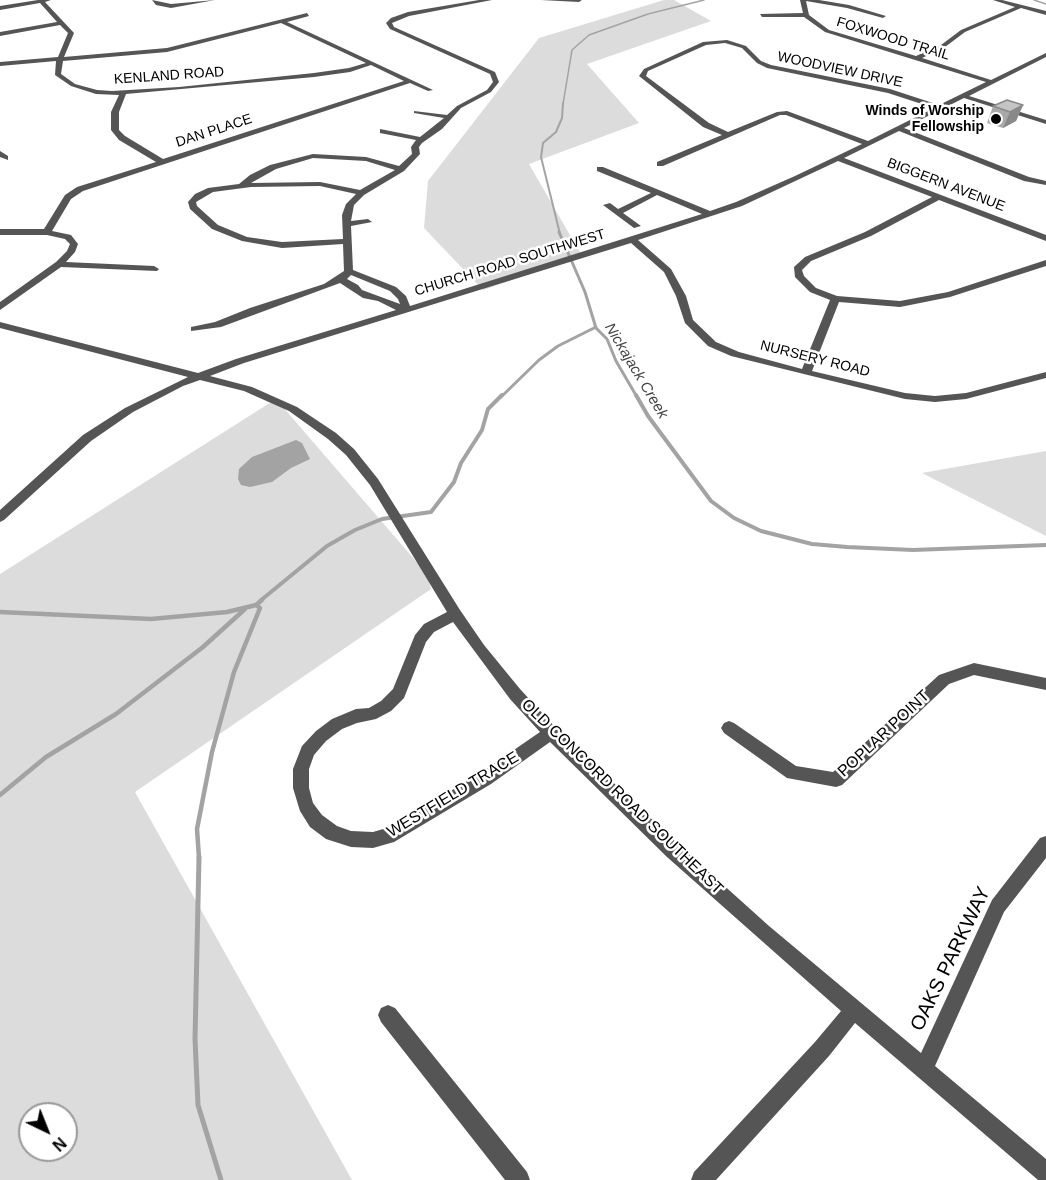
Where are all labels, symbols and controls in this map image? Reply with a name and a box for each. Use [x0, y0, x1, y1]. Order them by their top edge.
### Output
street label: FOXWOOD TRAIL [834, 14, 952, 64]
street label: WOODVIEW DRIVE [776, 49, 904, 91]
street label: KENLAND ROAD [113, 64, 225, 88]
place label: Winds of Worship Fellowship [865, 103, 984, 136]
street label: DAN PLACE [174, 111, 254, 151]
marker: Winds of Worship Fellowship [989, 112, 1003, 126]
street label: BIGGERN AVENUE [885, 155, 1007, 215]
street label: CHURCH ROAD SOUTHWEST [413, 226, 607, 300]
water label: Nickajack Creek [600, 320, 672, 422]
street label: NURSERY ROAD [758, 337, 872, 381]
street label: POPLAR POINT [834, 687, 934, 781]
street label: OLD CONCORD ROAD SOUTHEAST [517, 695, 727, 899]
street label: WESTFIELD TRACE [384, 748, 522, 842]
street label: OAKS PARKWAY [906, 883, 996, 1035]
north arrow [18, 1102, 78, 1162]
text: N [49, 1134, 69, 1154]

